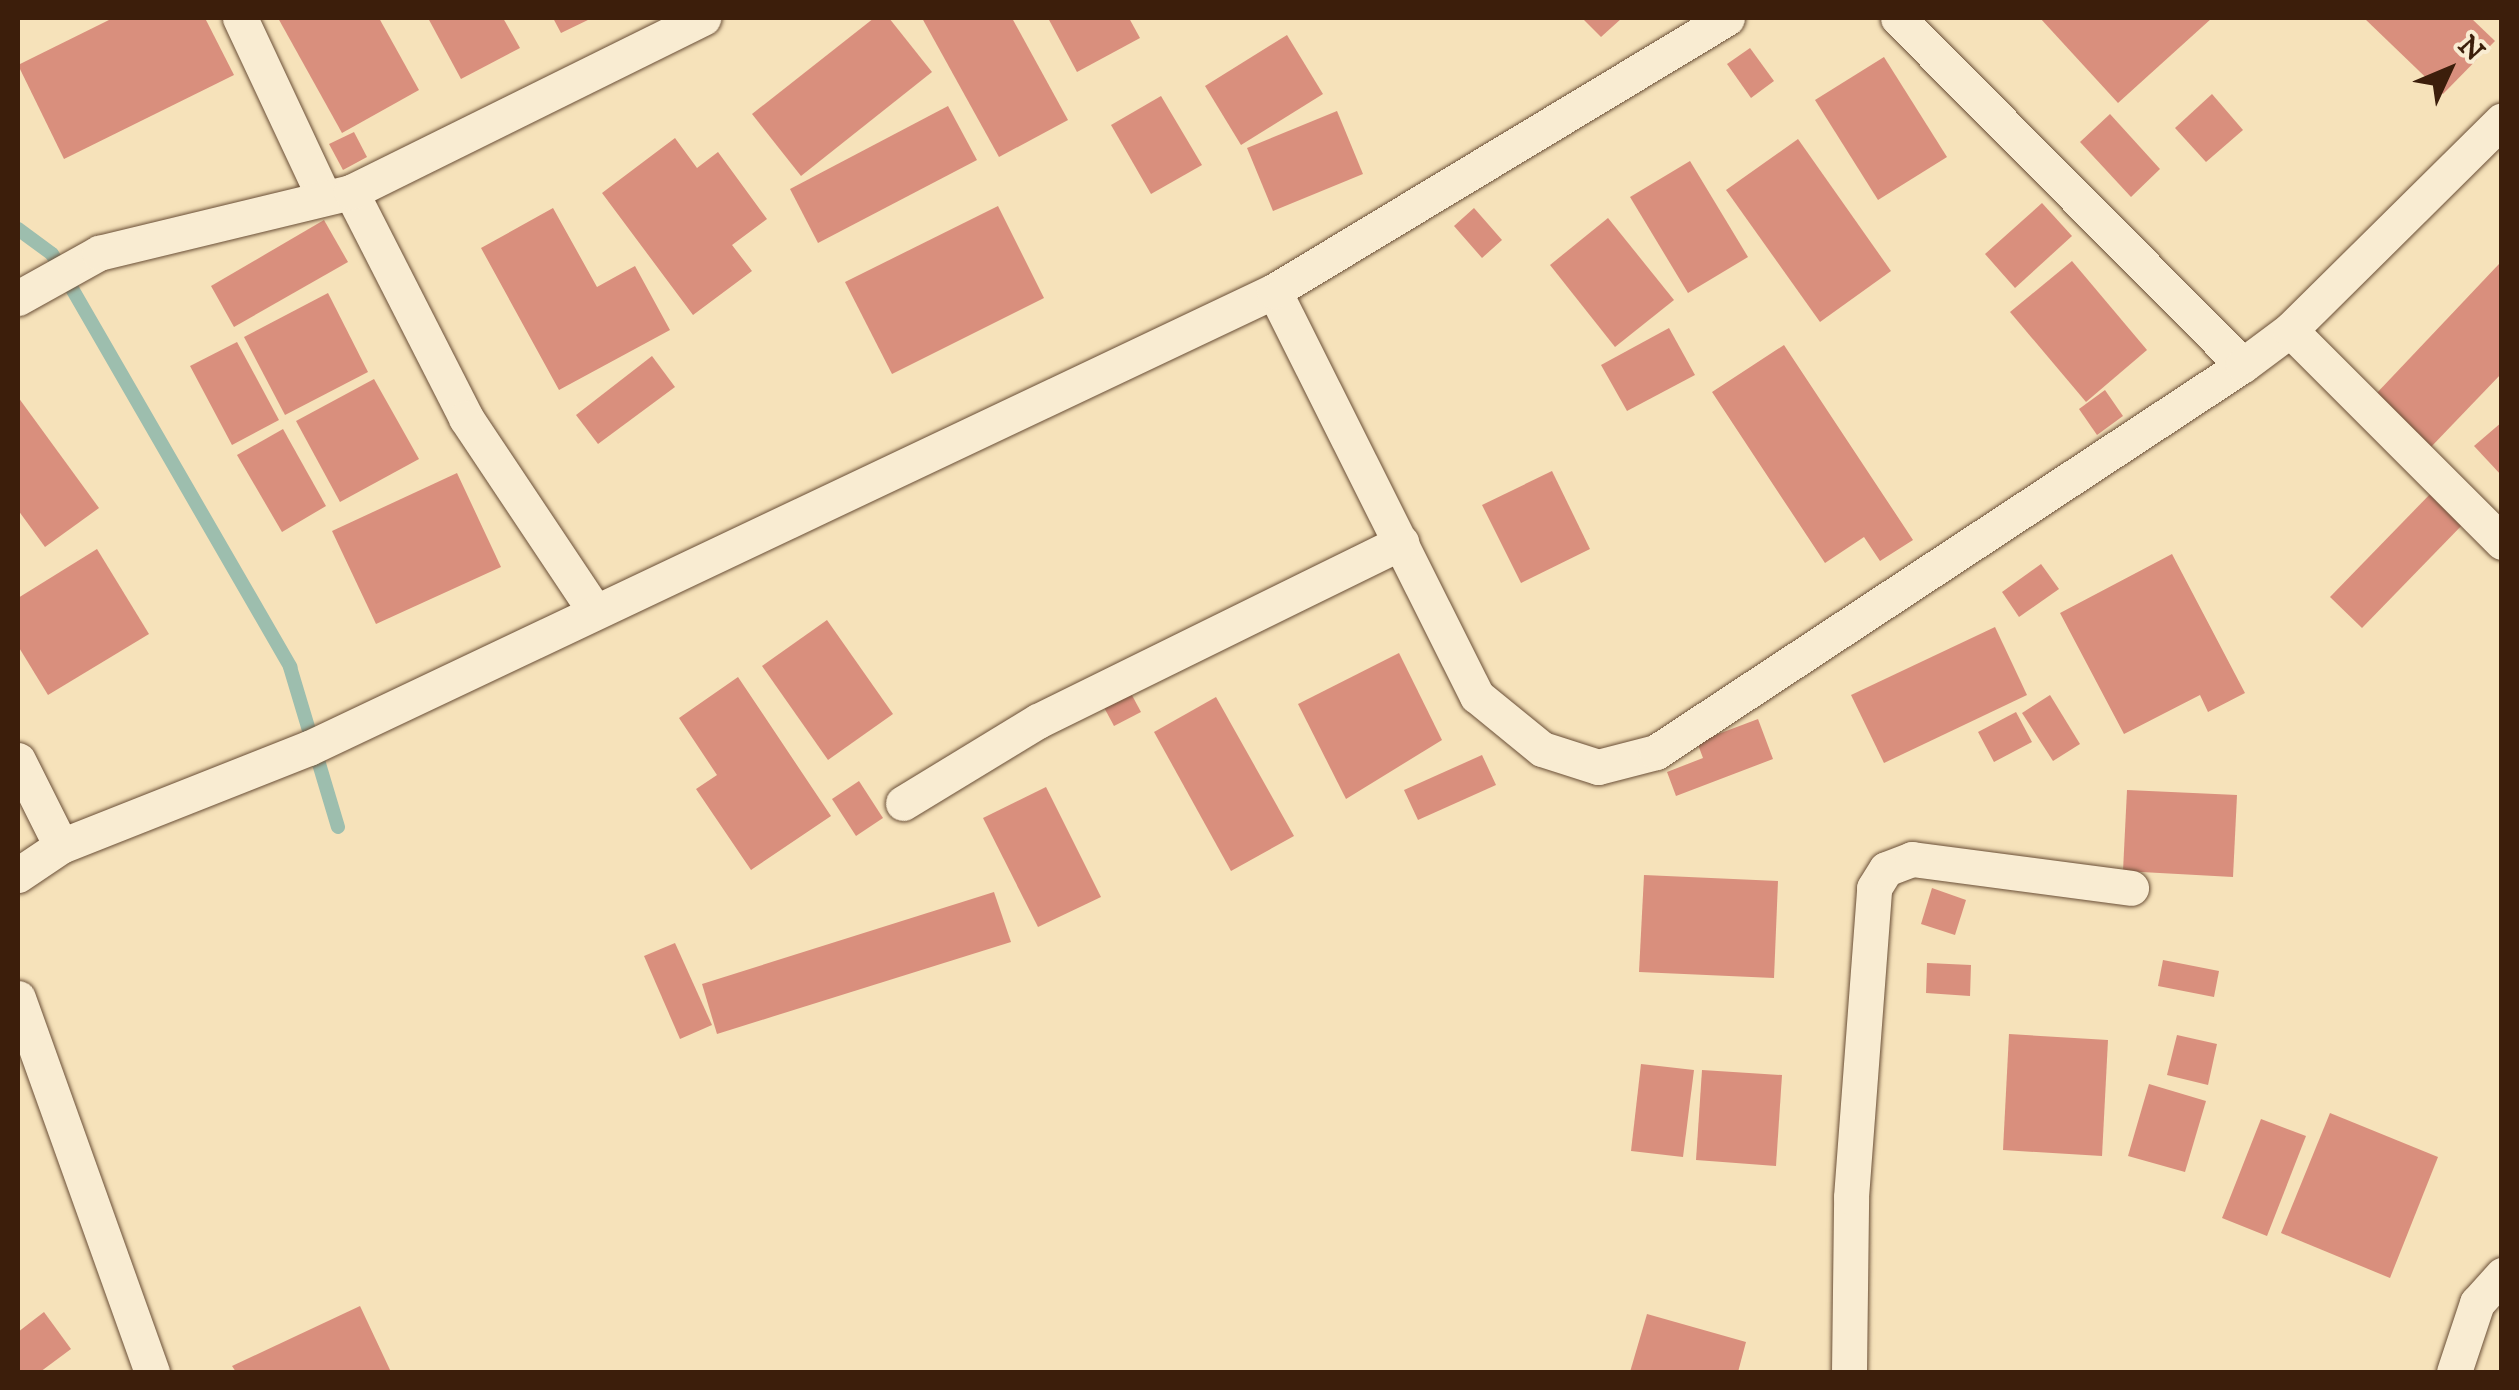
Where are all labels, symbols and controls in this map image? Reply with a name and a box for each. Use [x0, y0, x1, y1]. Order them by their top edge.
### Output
north arrow [2399, 20, 2499, 120]
text: N [2450, 28, 2492, 69]

